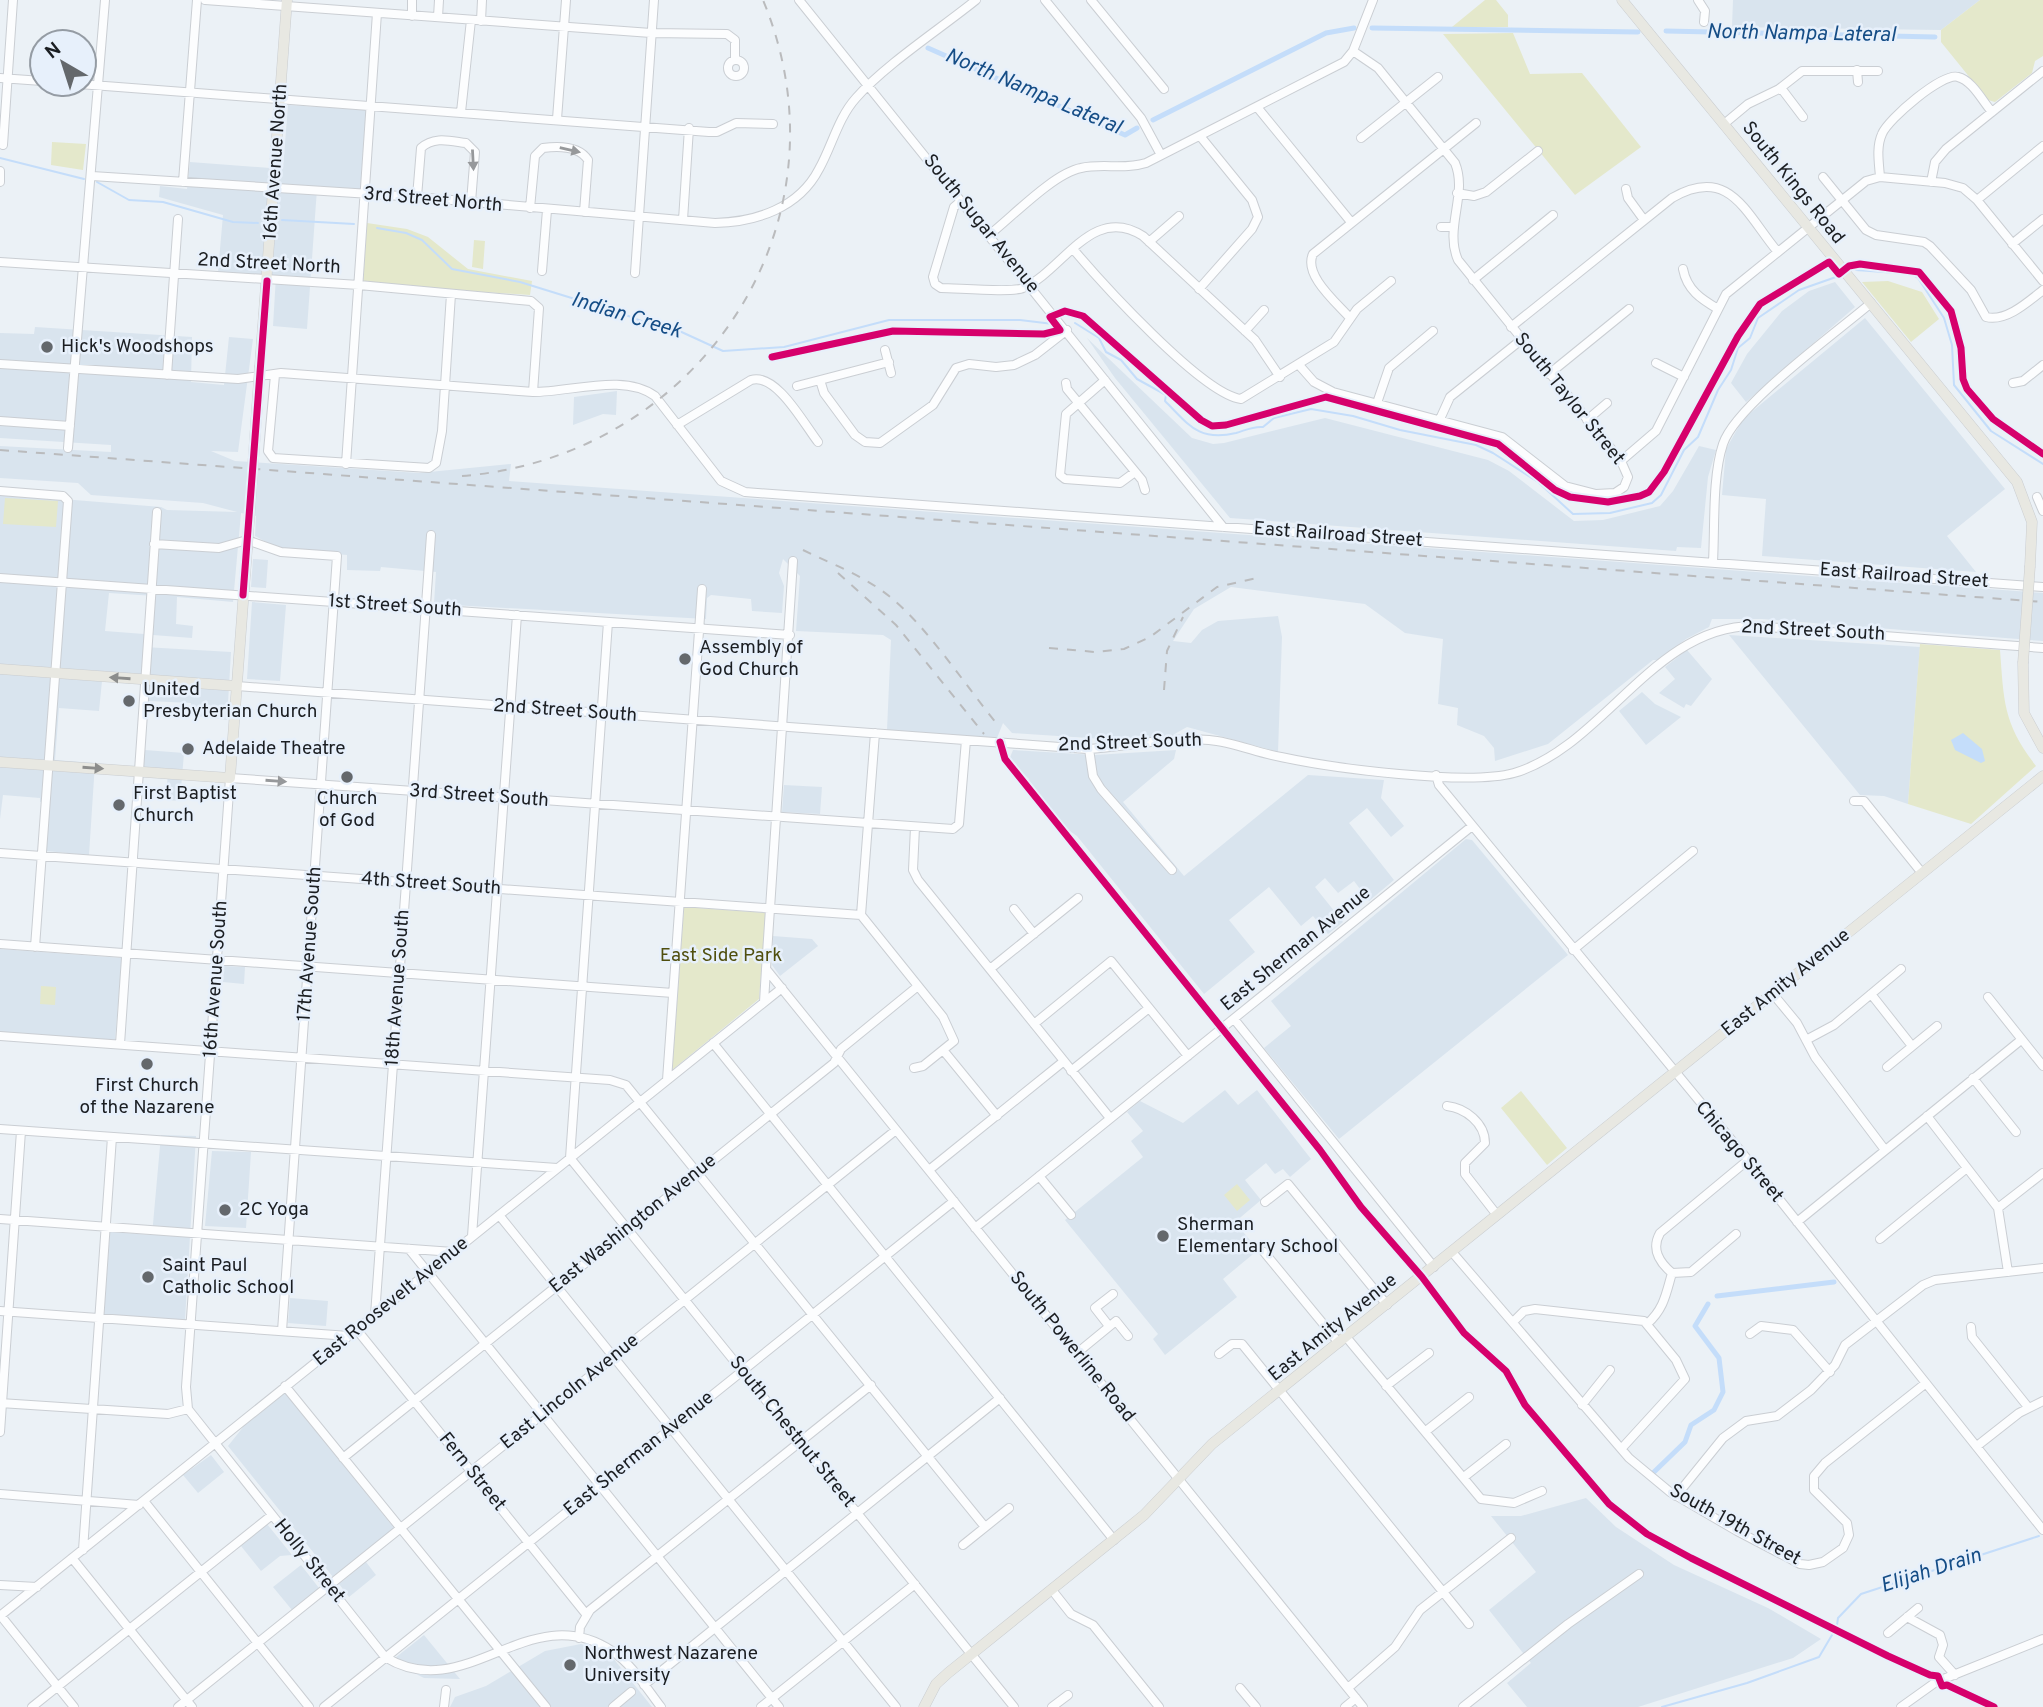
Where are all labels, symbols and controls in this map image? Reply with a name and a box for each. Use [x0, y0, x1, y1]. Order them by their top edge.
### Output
water label: North Nampa Lateral [1706, 19, 1898, 49]
north arrow [28, 28, 98, 98]
text: N [41, 38, 66, 65]
water label: North Nampa Lateral [941, 43, 1127, 142]
street label: 16th Avenue North [259, 83, 293, 241]
street label: South Kings Road [1736, 117, 1850, 249]
one-way arrow [560, 145, 582, 156]
one-way arrow [468, 149, 479, 171]
street label: South Sugar Avenue [918, 150, 1044, 298]
street label: 3rd Street North [362, 182, 504, 218]
street label: 2nd Street North [197, 248, 341, 280]
water label: Indian Creek [568, 286, 685, 346]
street label: South Taylor Street [1508, 328, 1630, 470]
place label: Hick's Woodshops [61, 335, 214, 359]
marker: Hick's Woodshops [39, 339, 55, 355]
street label: East Railroad Street [1253, 517, 1423, 553]
street label: East Railroad Street [1819, 558, 1989, 594]
street label: 1st Street South [327, 589, 463, 623]
street label: 2nd Street South [1740, 615, 1886, 647]
place label: Assembly of God Church [699, 636, 804, 682]
marker: Assembly of God Church [677, 651, 693, 667]
one-way arrow [109, 672, 131, 683]
place label: United Presbyterian Church [143, 678, 318, 724]
marker: United Presbyterian Church [121, 693, 137, 709]
street label: 2nd Street South [492, 694, 638, 728]
street label: 2nd Street South [1057, 728, 1203, 758]
place label: Adelaide Theatre [202, 737, 345, 761]
marker: Adelaide Theatre [180, 741, 196, 757]
one-way arrow [82, 763, 104, 774]
marker: Church of God [339, 769, 355, 785]
one-way arrow [265, 776, 287, 787]
street label: 3rd Street South [408, 779, 550, 813]
place label: First Baptist Church [133, 782, 237, 828]
place label: Church of God [317, 787, 377, 833]
marker: First Baptist Church [111, 797, 127, 813]
street label: 17th Avenue South [293, 866, 327, 1022]
street label: 4th Street South [360, 867, 502, 901]
street label: East Sherman Avenue [1216, 881, 1376, 1017]
street label: 16th Avenue South [199, 900, 233, 1058]
street label: 18th Avenue South [381, 909, 415, 1067]
street label: East Amity Avenue [1717, 924, 1855, 1042]
park label: East Side Park [660, 944, 782, 968]
marker: First Church of the Nazarene [139, 1056, 155, 1072]
place label: First Church of the Nazarene [80, 1074, 214, 1120]
street label: Chicago Street [1690, 1096, 1788, 1208]
street label: East Washington Avenue [545, 1149, 721, 1299]
place label: 2C Yoga [239, 1198, 309, 1222]
marker: 2C Yoga [217, 1202, 233, 1218]
place label: Sherman Elementary School [1177, 1213, 1338, 1259]
marker: Sherman Elementary School [1155, 1228, 1171, 1244]
street label: East Roosevelt Avenue [308, 1232, 474, 1372]
place label: Saint Paul Catholic School [162, 1254, 294, 1300]
street label: South Powerline Road [1004, 1267, 1140, 1427]
marker: Saint Paul Catholic School [140, 1269, 156, 1285]
street label: East Amity Avenue [1264, 1269, 1402, 1387]
street label: East Lincoln Avenue [496, 1329, 644, 1455]
street label: South Chestnut Street [723, 1351, 861, 1513]
street label: East Sherman Avenue [559, 1386, 719, 1522]
street label: Fern Street [433, 1428, 511, 1516]
street label: South 19th Street [1665, 1479, 1805, 1571]
street label: Holly Street [268, 1514, 350, 1608]
water label: Elijah Drain [1877, 1542, 1985, 1600]
place label: Northwest Nazarene University [584, 1642, 758, 1688]
marker: Northwest Nazarene University [562, 1657, 578, 1673]

